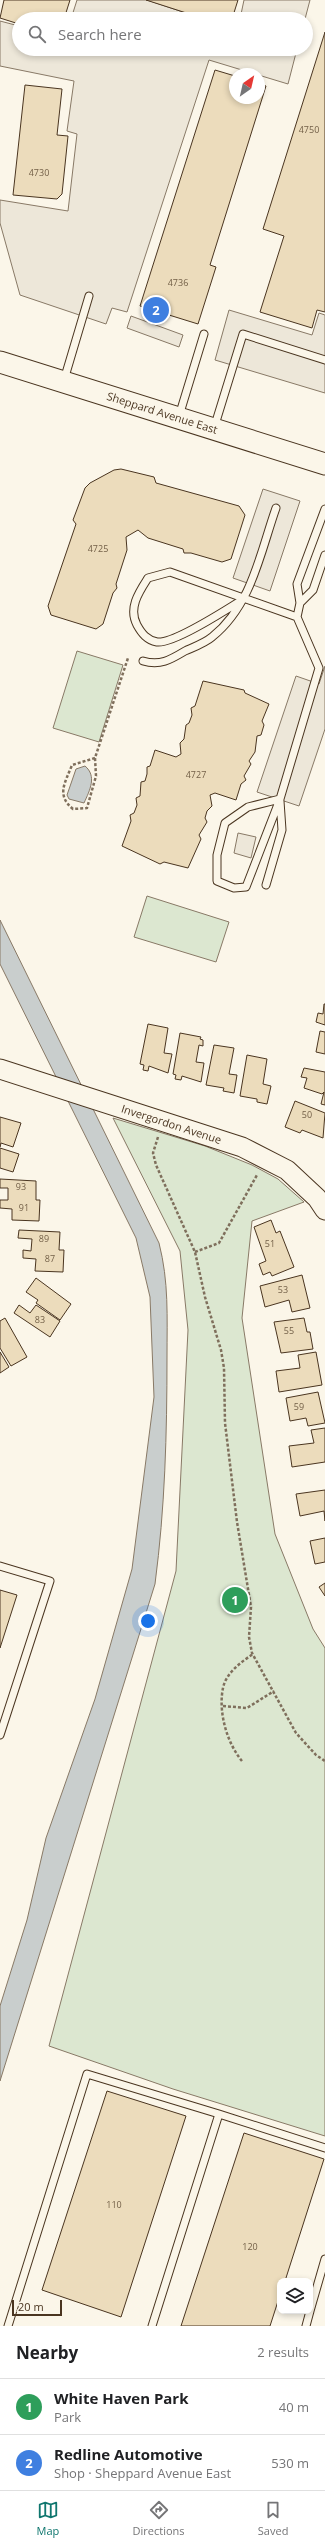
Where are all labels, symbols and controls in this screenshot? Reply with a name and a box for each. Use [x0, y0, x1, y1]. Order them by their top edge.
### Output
search box [12, 12, 313, 56]
icon: search [26, 23, 48, 45]
text: Search here [58, 24, 142, 44]
north arrow [229, 68, 265, 104]
house number: 4750 [299, 123, 319, 136]
house number: 4730 [29, 166, 49, 179]
house number: 4736 [168, 276, 188, 289]
pin: 2 [143, 295, 169, 325]
street label: Sheppard Avenue East [105, 388, 220, 437]
house number: 4725 [88, 542, 108, 555]
house number: 4727 [186, 768, 206, 781]
street label: Invergordon Avenue [119, 1101, 223, 1147]
house number: 50 [302, 1108, 312, 1121]
house number: 93 [16, 1180, 26, 1193]
house number: 91 [19, 1201, 29, 1214]
house number: 89 [39, 1232, 49, 1245]
house number: 51 [265, 1237, 275, 1250]
house number: 87 [45, 1252, 55, 1265]
house number: 53 [278, 1283, 288, 1296]
house number: 83 [35, 1313, 45, 1326]
house number: 55 [284, 1324, 294, 1337]
house number: 59 [294, 1400, 304, 1413]
pin: 1 [222, 1585, 248, 1615]
your location [138, 1611, 158, 1631]
house number: 110 [106, 2198, 122, 2211]
house number: 120 [242, 2240, 258, 2253]
map controls [277, 2278, 313, 2314]
button: layers [277, 2278, 313, 2314]
scale bar [12, 2298, 62, 2317]
text: 20 m [18, 2299, 44, 2314]
text: Nearby [16, 2341, 78, 2364]
text: 2 results [257, 2343, 309, 2361]
text: White Haven Park [54, 2388, 189, 2408]
text: 1 [25, 2398, 33, 2416]
text: 40 m [279, 2398, 309, 2416]
text: Park [54, 2408, 81, 2426]
text: Redline Automotive [54, 2444, 203, 2464]
text: 2 [25, 2454, 33, 2472]
text: 530 m [271, 2454, 309, 2472]
text: Shop · Sheppard Avenue East [54, 2464, 231, 2482]
tab: Map [37, 2499, 59, 2538]
tab: Directions [133, 2499, 185, 2538]
tab: Saved [258, 2499, 288, 2538]

